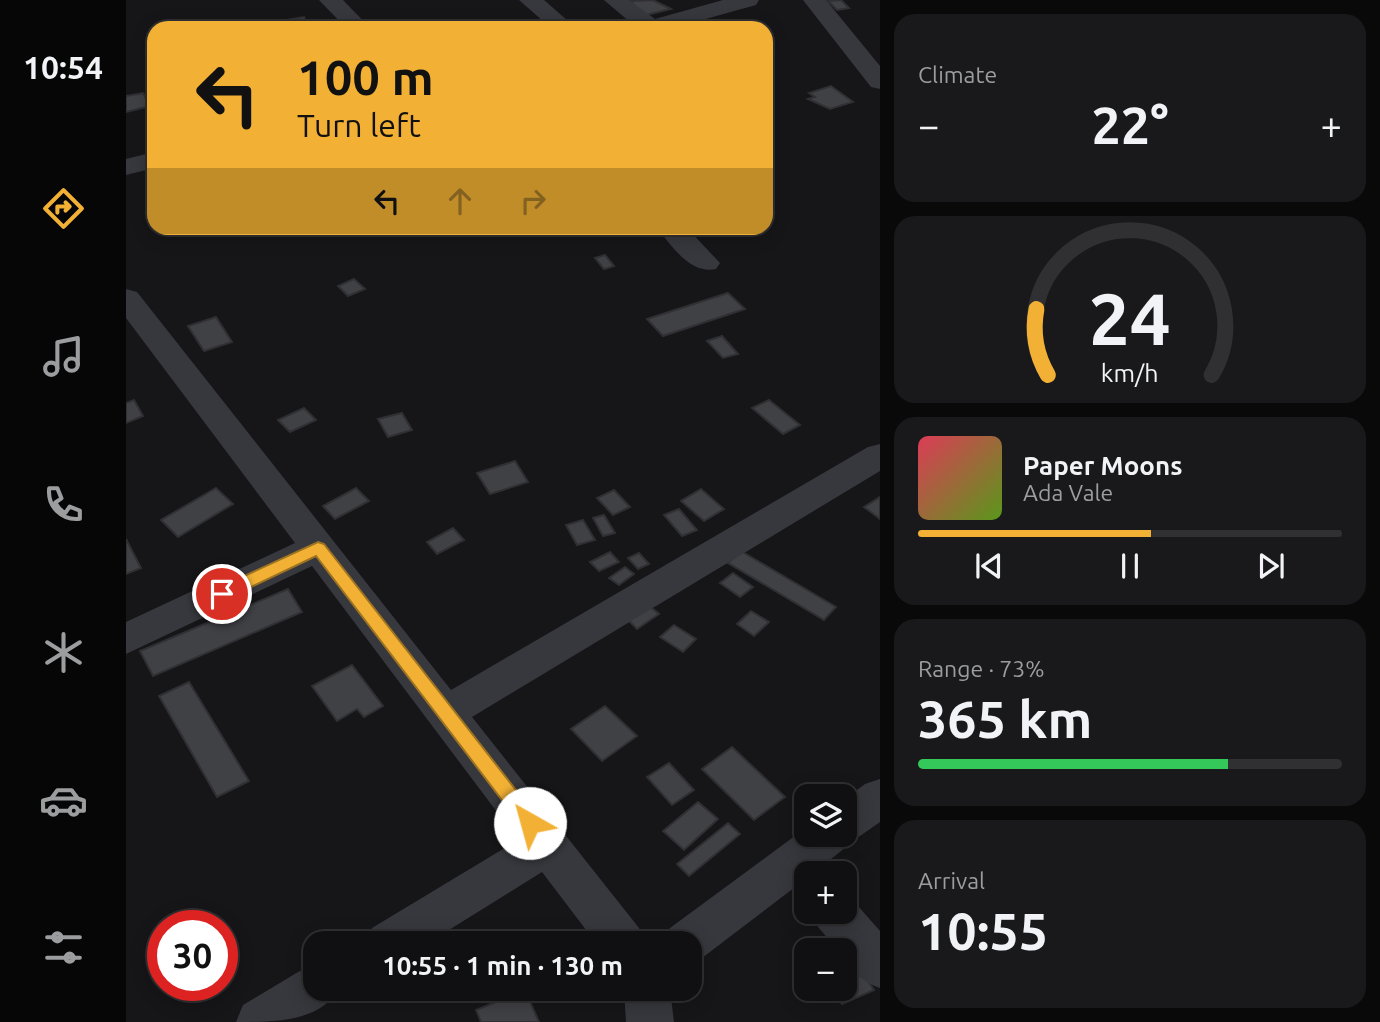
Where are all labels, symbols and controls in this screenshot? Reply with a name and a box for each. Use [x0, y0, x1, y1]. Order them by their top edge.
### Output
text: 10:54 [23, 49, 103, 85]
icon: left [182, 49, 273, 140]
text: 100 m [297, 49, 434, 104]
text: Climate [918, 62, 997, 87]
text: 22° [1091, 96, 1169, 154]
text: − [918, 104, 939, 146]
text: + [1321, 104, 1342, 146]
text: Turn left [297, 107, 421, 143]
icon: left [368, 182, 406, 220]
icon: ahead [441, 182, 479, 220]
icon: right [514, 182, 552, 220]
icon: directions [39, 184, 88, 233]
text: 24 [1089, 278, 1171, 360]
icon: music [39, 332, 88, 381]
text: km/h [1101, 359, 1159, 387]
text: Paper Moons [1023, 451, 1182, 480]
icon: phone [39, 480, 88, 529]
text: Ada Vale [1023, 480, 1113, 505]
icon: previous [970, 547, 1008, 585]
icon: pause [1111, 547, 1149, 585]
icon: next [1252, 547, 1290, 585]
pin [192, 564, 252, 624]
icon: arrive [203, 575, 241, 613]
icon: climate [39, 628, 88, 677]
text: Range · 73% [918, 656, 1045, 681]
text: 365 km [918, 690, 1092, 748]
icon: car [39, 776, 88, 825]
map controls [794, 784, 857, 1001]
button: layers [794, 784, 857, 847]
position arrow [493, 786, 567, 860]
button: + [794, 861, 857, 924]
text: Arrival [918, 868, 985, 893]
text: 10:55 [918, 902, 1048, 960]
speed limit sign: 30 [147, 910, 238, 1001]
icon: filters [39, 923, 88, 972]
button: − [794, 938, 857, 1001]
text: 10:55 · 1 min · 130 m [382, 951, 623, 980]

